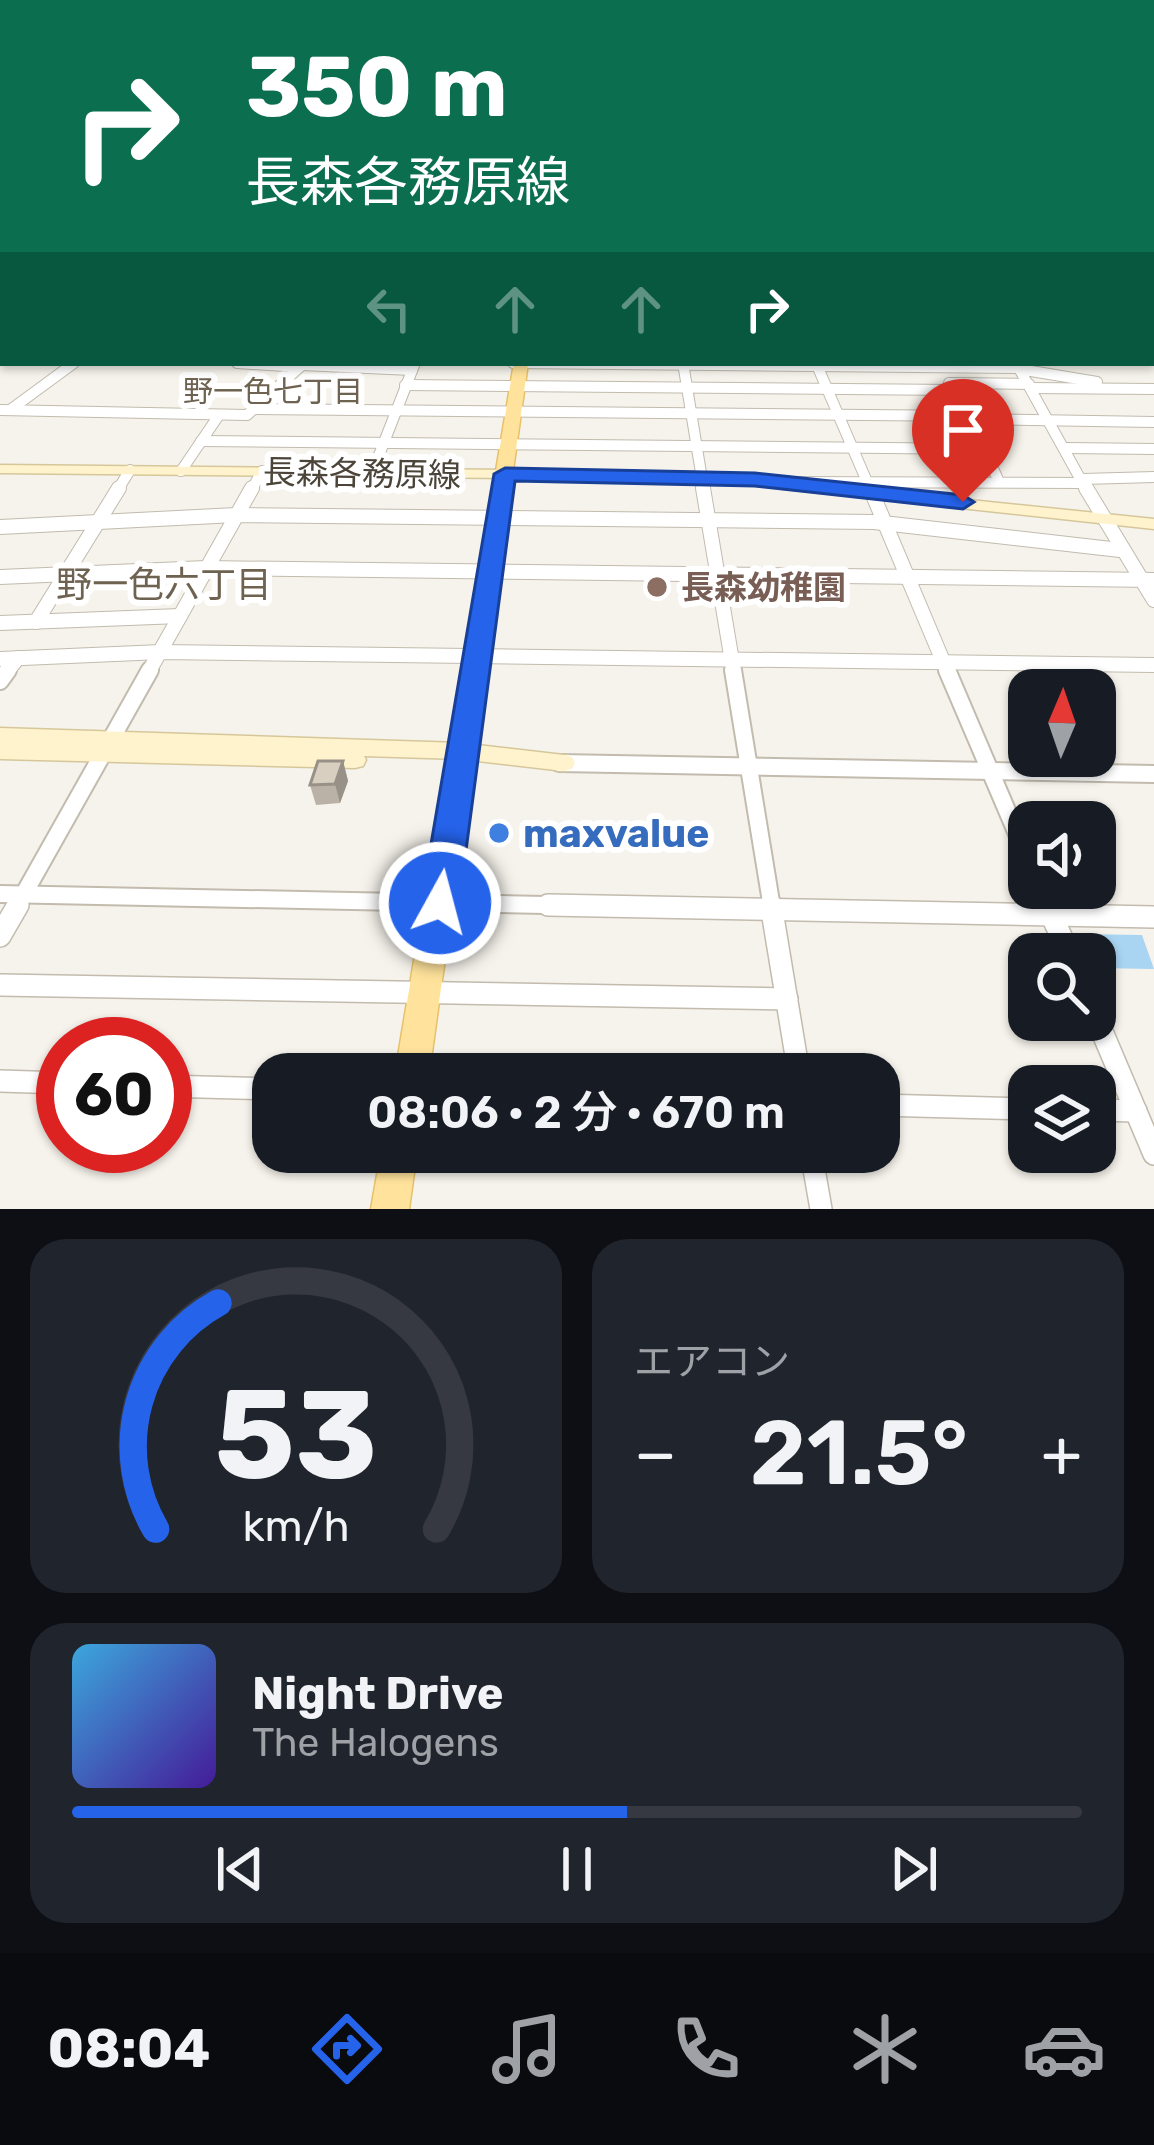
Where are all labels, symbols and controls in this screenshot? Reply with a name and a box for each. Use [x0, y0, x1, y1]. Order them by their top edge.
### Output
text: 350 m [246, 37, 508, 137]
icon: right [48, 48, 204, 204]
text: 長森各務原線 [246, 151, 570, 215]
icon: left [356, 276, 422, 342]
icon: ahead [482, 276, 548, 342]
icon: ahead [608, 276, 674, 342]
icon: right [734, 276, 800, 342]
district label: 野一色七丁目 [183, 374, 363, 410]
pin [912, 379, 1014, 502]
icon: arrive [930, 397, 996, 463]
street label: 長森各務原線 [263, 452, 461, 495]
district label: 野一色六丁目 [56, 563, 272, 606]
place label: 長森幼稚園 [681, 568, 846, 607]
marker: 長森幼稚園 [644, 574, 670, 600]
north arrow [1008, 669, 1116, 777]
map controls [1008, 669, 1116, 1173]
button: sound [1008, 801, 1116, 909]
place label: maxvalue [523, 811, 709, 857]
marker: maxvalue [486, 820, 512, 846]
position arrow [377, 840, 503, 966]
button: search [1008, 933, 1116, 1041]
speed limit sign: 60 [36, 1017, 192, 1173]
button: layers [1008, 1065, 1116, 1173]
text: 08:06 · 2 分 · 670 m [367, 1086, 785, 1139]
text: エアコン [634, 1339, 790, 1385]
text: 53 [215, 1361, 377, 1509]
text: 21.5° [750, 1400, 968, 1507]
text: − [634, 1414, 677, 1493]
text: + [1041, 1414, 1082, 1493]
text: km/h [242, 1501, 350, 1552]
text: Night Drive [252, 1667, 504, 1720]
text: The Halogens [252, 1720, 499, 1766]
icon: previous [207, 1836, 273, 1902]
icon: pause [544, 1836, 610, 1902]
icon: next [881, 1836, 947, 1902]
icon: directions [305, 2007, 389, 2091]
icon: music [485, 2007, 569, 2091]
icon: phone [664, 2007, 748, 2091]
icon: climate [843, 2007, 927, 2091]
icon: car [1022, 2007, 1106, 2091]
text: 08:04 [48, 2017, 210, 2081]

